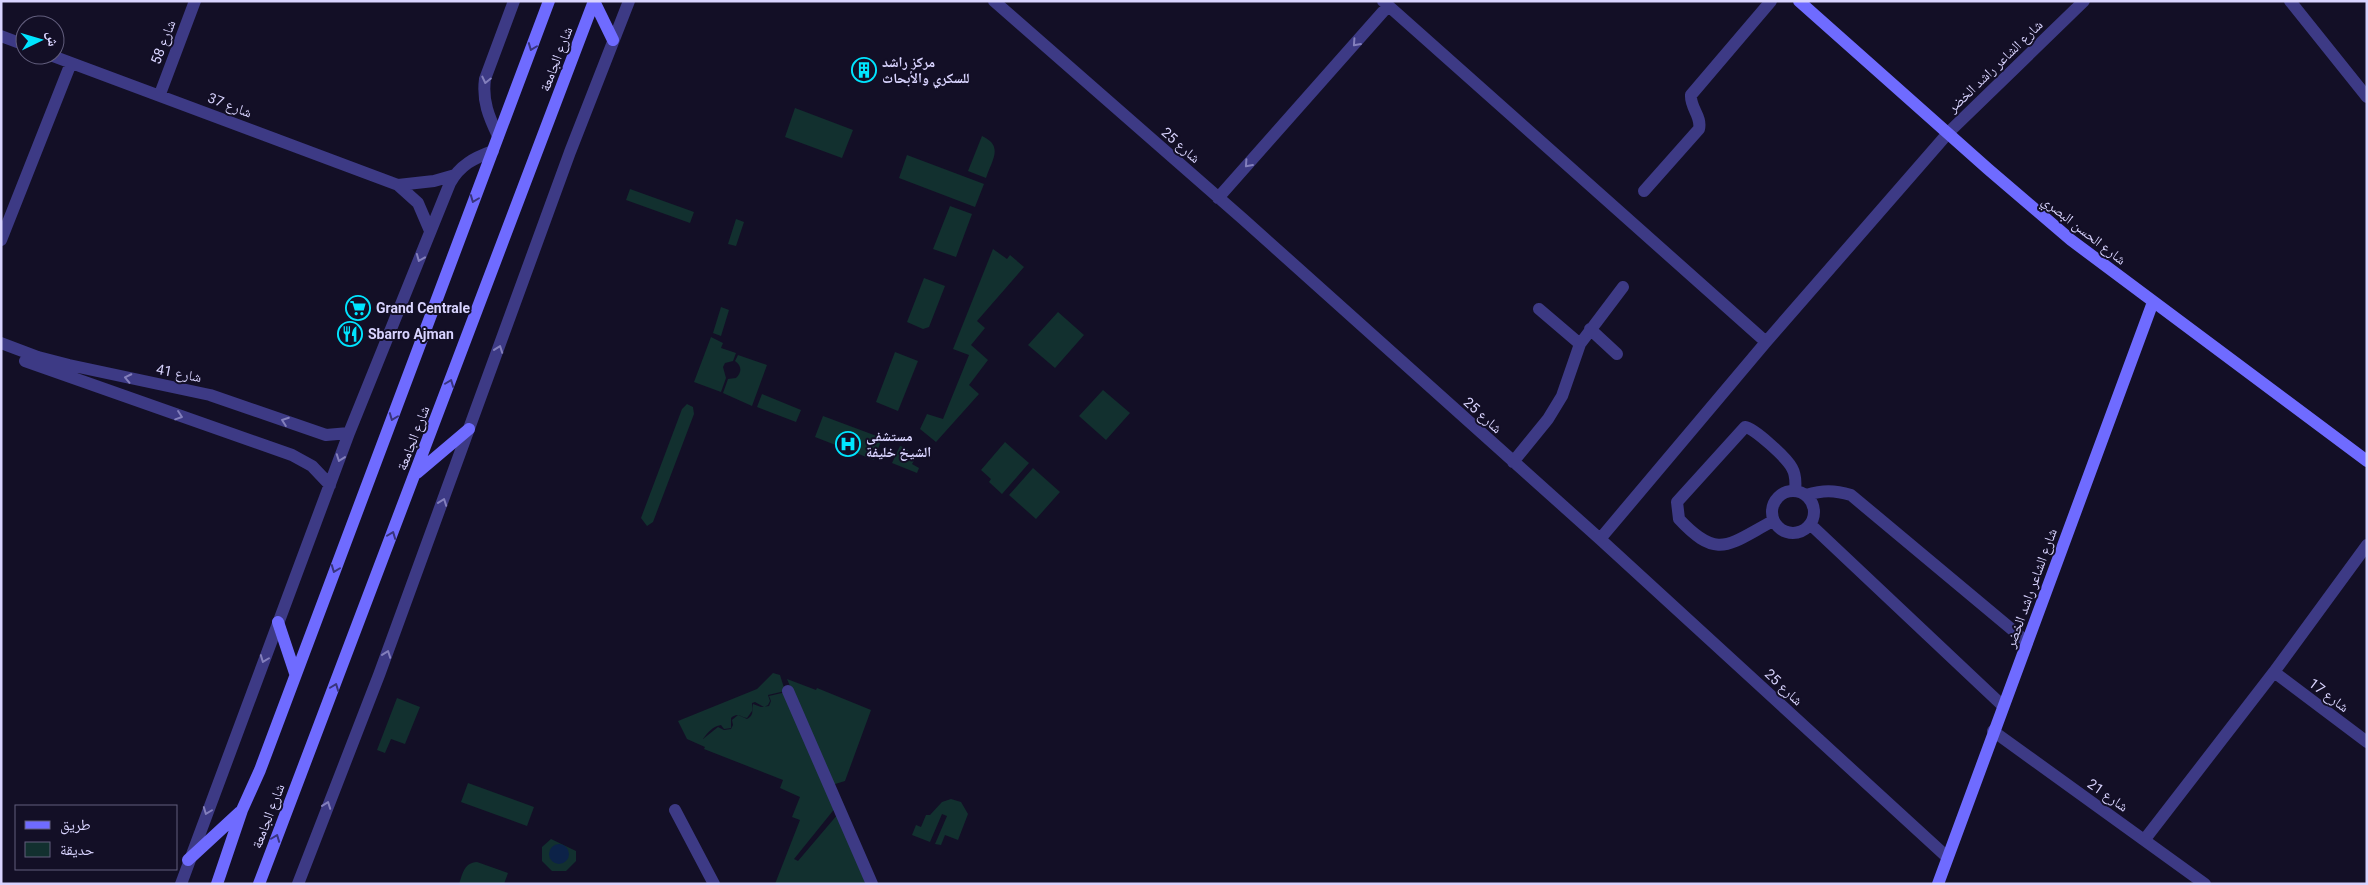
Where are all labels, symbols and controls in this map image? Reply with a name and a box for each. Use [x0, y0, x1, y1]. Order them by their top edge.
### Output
north arrow [15, 15, 65, 65]
street label: شارع الشاعر راشد الخضر [1944, 17, 2047, 118]
street label: شارع 58 [147, 18, 181, 67]
street label: شارع الجامعة [536, 25, 577, 94]
text: ش [43, 31, 62, 47]
one-way arrow [1353, 37, 1362, 46]
one-way arrow [528, 42, 538, 51]
place label: مركز راشد للسكري والأبحاث [882, 54, 970, 89]
building icon: مركز راشد للسكري والأبحاث [851, 57, 877, 83]
one-way arrow [481, 76, 492, 84]
street label: شارع 37 [205, 89, 254, 123]
street label: شارع 25 [1157, 124, 1204, 168]
one-way arrow [1245, 159, 1254, 168]
street label: شارع الحسن البصري [2037, 192, 2129, 271]
one-way arrow [470, 194, 481, 203]
one-way arrow [416, 253, 426, 262]
supermarket icon: Grand Centrale [345, 295, 371, 321]
place label: Grand Centrale [376, 300, 471, 316]
restaurant icon: Sbarro Ajman [337, 321, 363, 347]
place label: Sbarro Ajman [368, 326, 454, 342]
one-way arrow [493, 345, 503, 354]
street label: شارع 41 [155, 361, 203, 387]
one-way arrow [124, 373, 133, 384]
one-way arrow [444, 379, 454, 387]
street label: شارع 25 [1459, 394, 1505, 438]
street label: شارع الجامعة [393, 404, 434, 473]
one-way arrow [174, 410, 183, 420]
one-way arrow [389, 412, 399, 420]
one-way arrow [281, 417, 290, 427]
place label: مستشفى الشيخ خليفة [866, 428, 931, 461]
hospital icon: مستشفى الشيخ خليفة [835, 431, 861, 457]
one-way arrow [335, 453, 345, 461]
one-way arrow [437, 498, 447, 506]
street label: شارع الشاعر راشد الخضر [2002, 526, 2062, 651]
one-way arrow [386, 531, 396, 539]
one-way arrow [331, 564, 341, 573]
one-way arrow [381, 650, 391, 659]
one-way arrow [260, 654, 270, 663]
street label: شارع 25 [1760, 666, 1806, 710]
street label: شارع 17 [2305, 675, 2352, 717]
one-way arrow [329, 683, 339, 691]
street label: شارع 21 [2083, 775, 2131, 816]
street label: شارع الجامعة [248, 782, 289, 851]
one-way arrow [321, 801, 331, 810]
legend [15, 805, 178, 870]
one-way arrow [203, 806, 213, 815]
text: طريق [60, 816, 91, 835]
one-way arrow [270, 834, 280, 843]
text: حديقة [60, 841, 95, 859]

